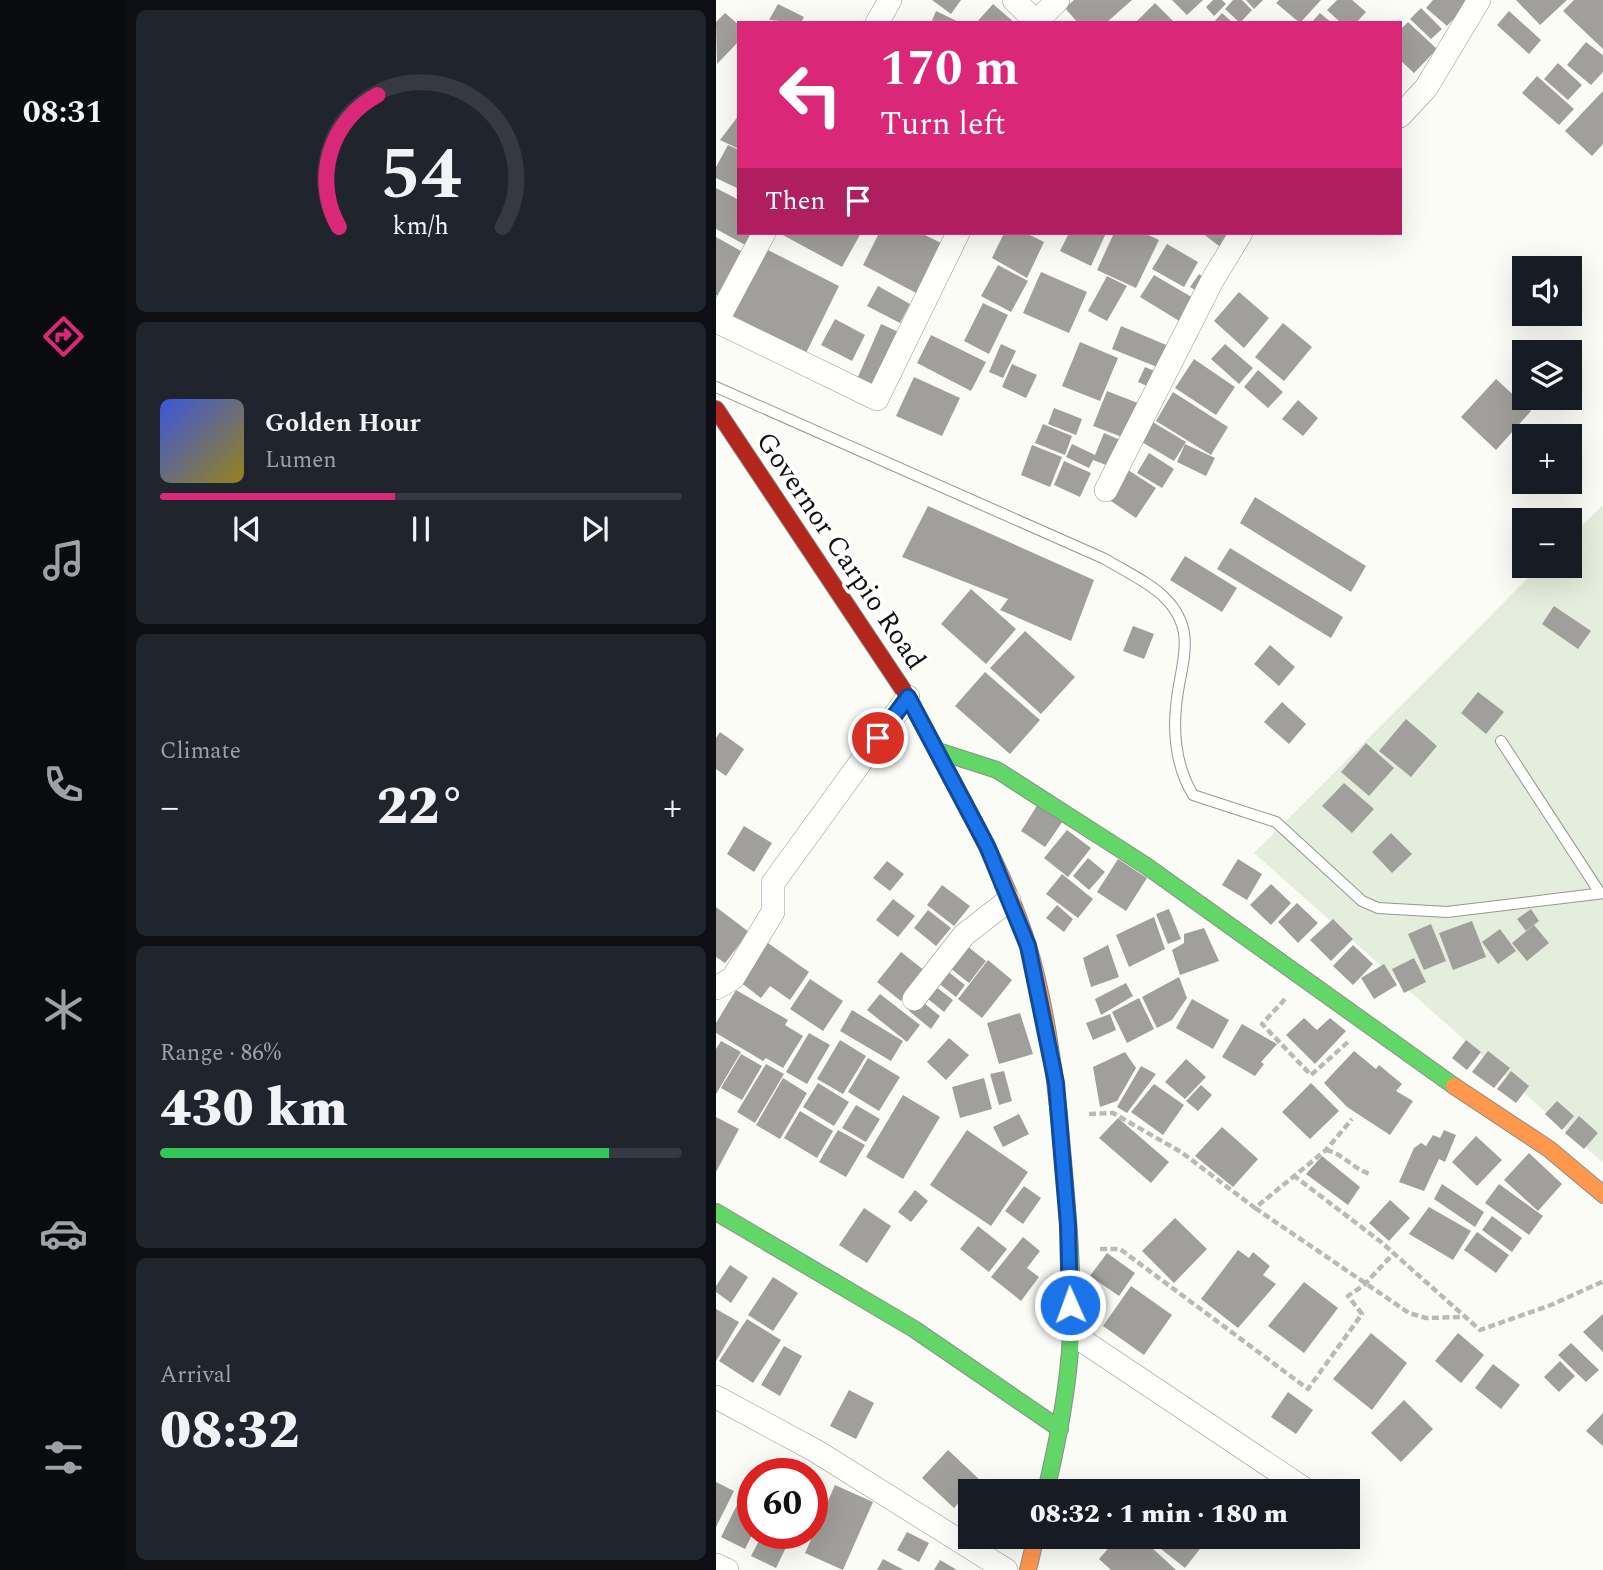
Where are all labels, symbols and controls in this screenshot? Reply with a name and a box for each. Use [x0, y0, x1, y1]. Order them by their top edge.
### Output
text: 170 m [880, 32, 1019, 107]
icon: left [765, 49, 856, 140]
text: 08:31 [23, 88, 103, 137]
text: Turn left [880, 100, 1006, 149]
text: 54 [380, 120, 462, 231]
text: Then [765, 181, 825, 221]
icon: arrive [839, 182, 877, 220]
text: km/h [393, 208, 449, 246]
map controls [1512, 256, 1582, 578]
button: sound [1512, 256, 1582, 326]
icon: directions [39, 312, 88, 361]
button: layers [1512, 340, 1582, 410]
text: Golden Hour [265, 403, 421, 443]
street label: Governor Carpio Road [745, 423, 937, 679]
button: + [1512, 424, 1582, 494]
text: Lumen [265, 443, 337, 478]
button: − [1512, 508, 1582, 578]
icon: previous [228, 510, 266, 548]
icon: pause [402, 510, 440, 548]
icon: next [576, 510, 614, 548]
icon: music [39, 536, 88, 585]
pin [848, 708, 908, 768]
icon: arrive [859, 719, 897, 757]
text: Climate [160, 734, 241, 769]
icon: phone [39, 760, 88, 809]
text: 22° [377, 768, 465, 847]
text: − [160, 779, 179, 837]
text: + [663, 779, 682, 837]
icon: climate [39, 985, 88, 1034]
text: Range · 86% [160, 1036, 281, 1071]
text: 430 km [160, 1070, 348, 1149]
icon: car [39, 1209, 88, 1258]
position arrow [1033, 1268, 1107, 1342]
text: Arrival [160, 1358, 232, 1393]
text: 08:32 [160, 1392, 299, 1471]
icon: filters [39, 1433, 88, 1482]
speed limit sign: 60 [737, 1458, 828, 1549]
text: 08:32 · 1 min · 180 m [1030, 1494, 1288, 1534]

